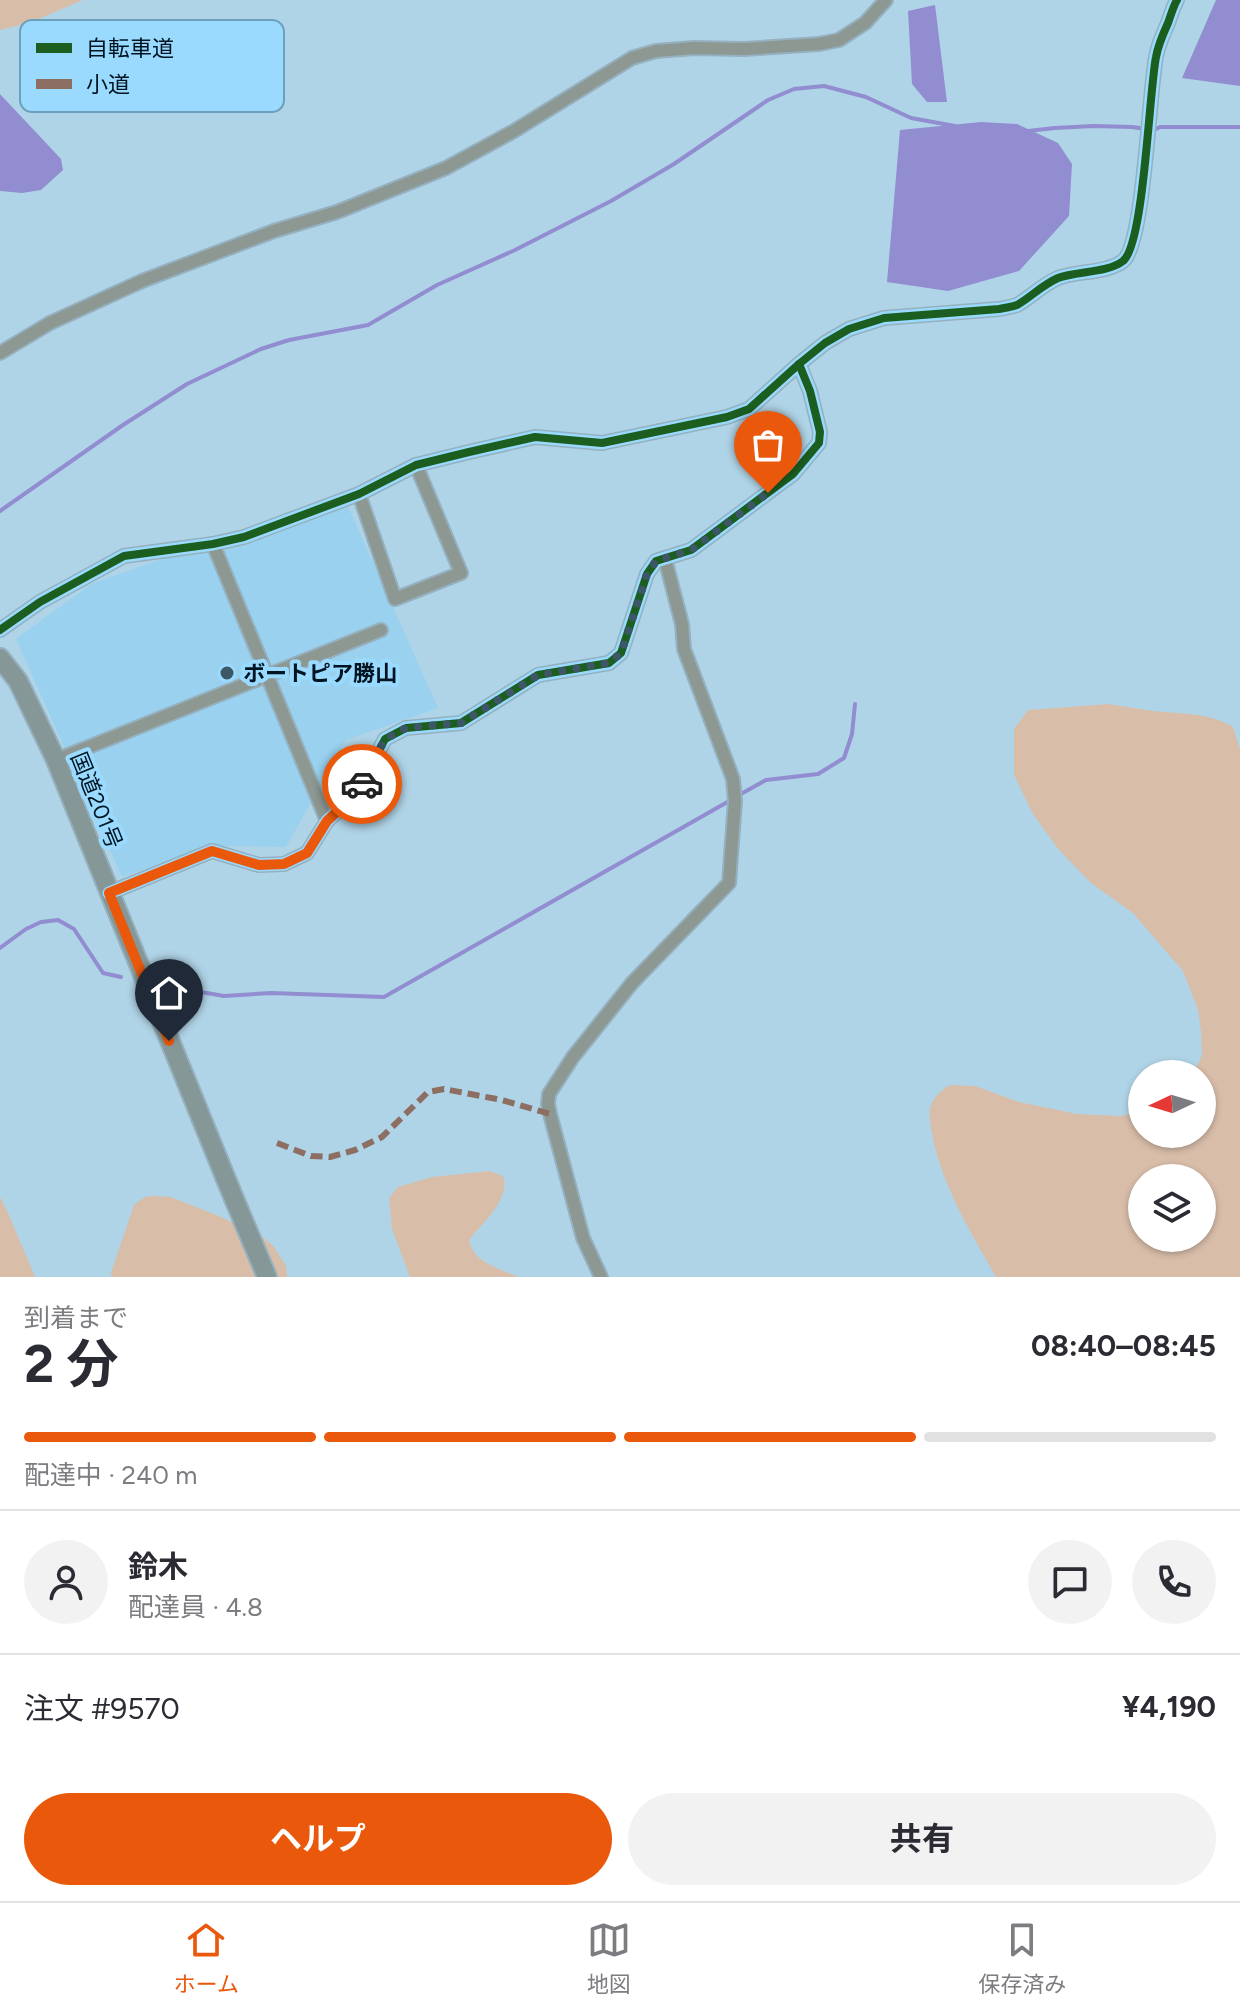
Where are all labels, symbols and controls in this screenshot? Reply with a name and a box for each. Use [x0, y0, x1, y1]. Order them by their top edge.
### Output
legend [20, 20, 284, 112]
text: 自転車道 [86, 35, 174, 62]
text: 小道 [86, 71, 130, 98]
pin [734, 411, 802, 493]
icon: bag [746, 423, 790, 467]
place label: ボートピア勝山 [243, 660, 397, 687]
marker: ボートピア勝山 [218, 664, 236, 682]
courier [322, 744, 402, 824]
street label: 国道201号 [65, 748, 128, 852]
icon: car [340, 762, 384, 806]
pin [135, 959, 203, 1041]
icon: home [147, 971, 191, 1015]
north arrow [1128, 1060, 1216, 1148]
map controls [1128, 1060, 1216, 1252]
button: layers [1128, 1164, 1216, 1252]
text: 到着まで [24, 1302, 128, 1334]
text: 08:40–08:45 [1031, 1327, 1216, 1364]
text: 2 分 [24, 1333, 118, 1395]
text: 配達中 · 240 m [24, 1459, 197, 1491]
button: person [24, 1540, 108, 1624]
button: chat [1028, 1540, 1112, 1624]
button: phone [1132, 1540, 1216, 1624]
text: 鈴木 [128, 1548, 188, 1585]
text: 配達員 · 4.8 [128, 1591, 263, 1623]
text: ¥4,190 [1122, 1688, 1216, 1725]
text: 注文 #9570 [24, 1690, 180, 1727]
button: ヘルプ [24, 1793, 612, 1885]
button: 共有 [628, 1793, 1216, 1885]
tab: ホーム [174, 1918, 239, 1998]
tab: 地図 [587, 1918, 631, 1998]
tab: 保存済み [978, 1918, 1066, 1998]

